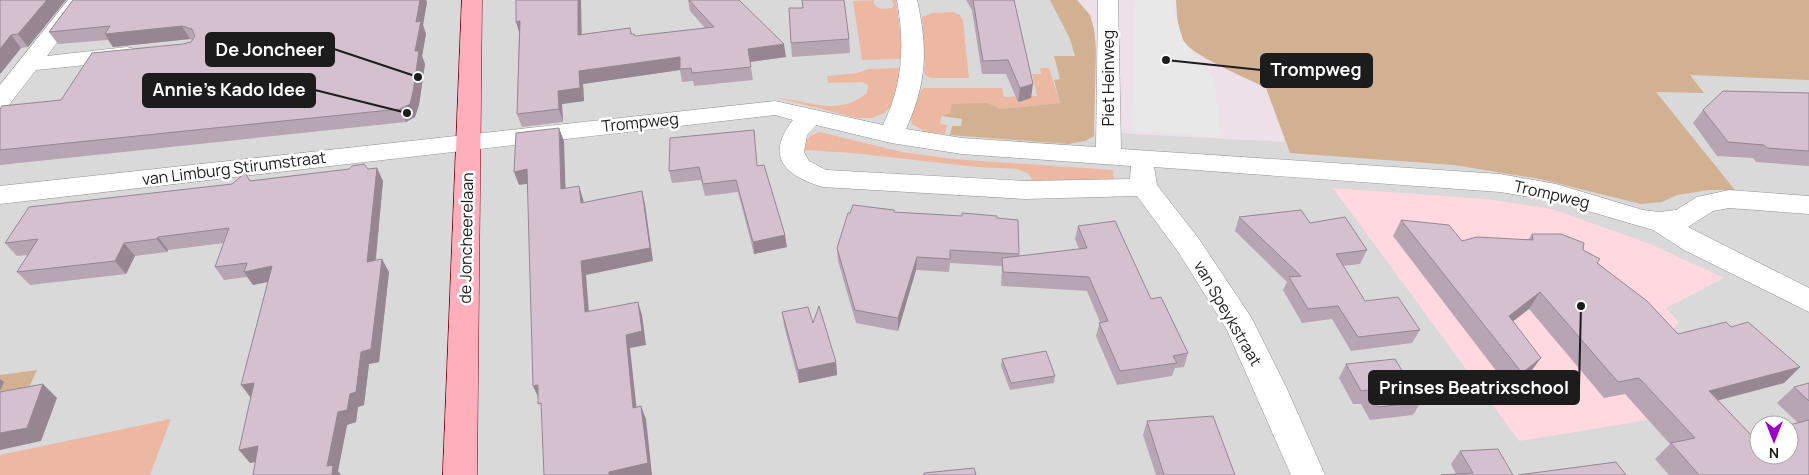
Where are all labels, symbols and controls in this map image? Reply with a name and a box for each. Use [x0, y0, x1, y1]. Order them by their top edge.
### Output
street label: Piet Heinweg [1097, 30, 1119, 126]
callout: De Joncheer [206, 33, 334, 66]
text: De Joncheer [216, 37, 324, 61]
callout: Trompweg [1261, 54, 1372, 87]
text: Trompweg [1270, 57, 1362, 81]
callout: Annie's Kado Idee [143, 74, 315, 107]
text: Annie's Kado Idee [152, 77, 306, 101]
street label: Trompweg [600, 107, 680, 137]
street label: van Limburg Stirumstraat [141, 146, 327, 190]
street label: de Joncheerelaan [454, 172, 478, 304]
street label: Trompweg [1512, 175, 1592, 213]
street label: van Speykstraat [1189, 256, 1267, 370]
callout: Prinses Beatrixschool [1369, 371, 1579, 404]
text: Prinses Beatrixschool [1379, 375, 1569, 399]
north arrow [1749, 415, 1799, 465]
text: N [1769, 444, 1779, 463]

